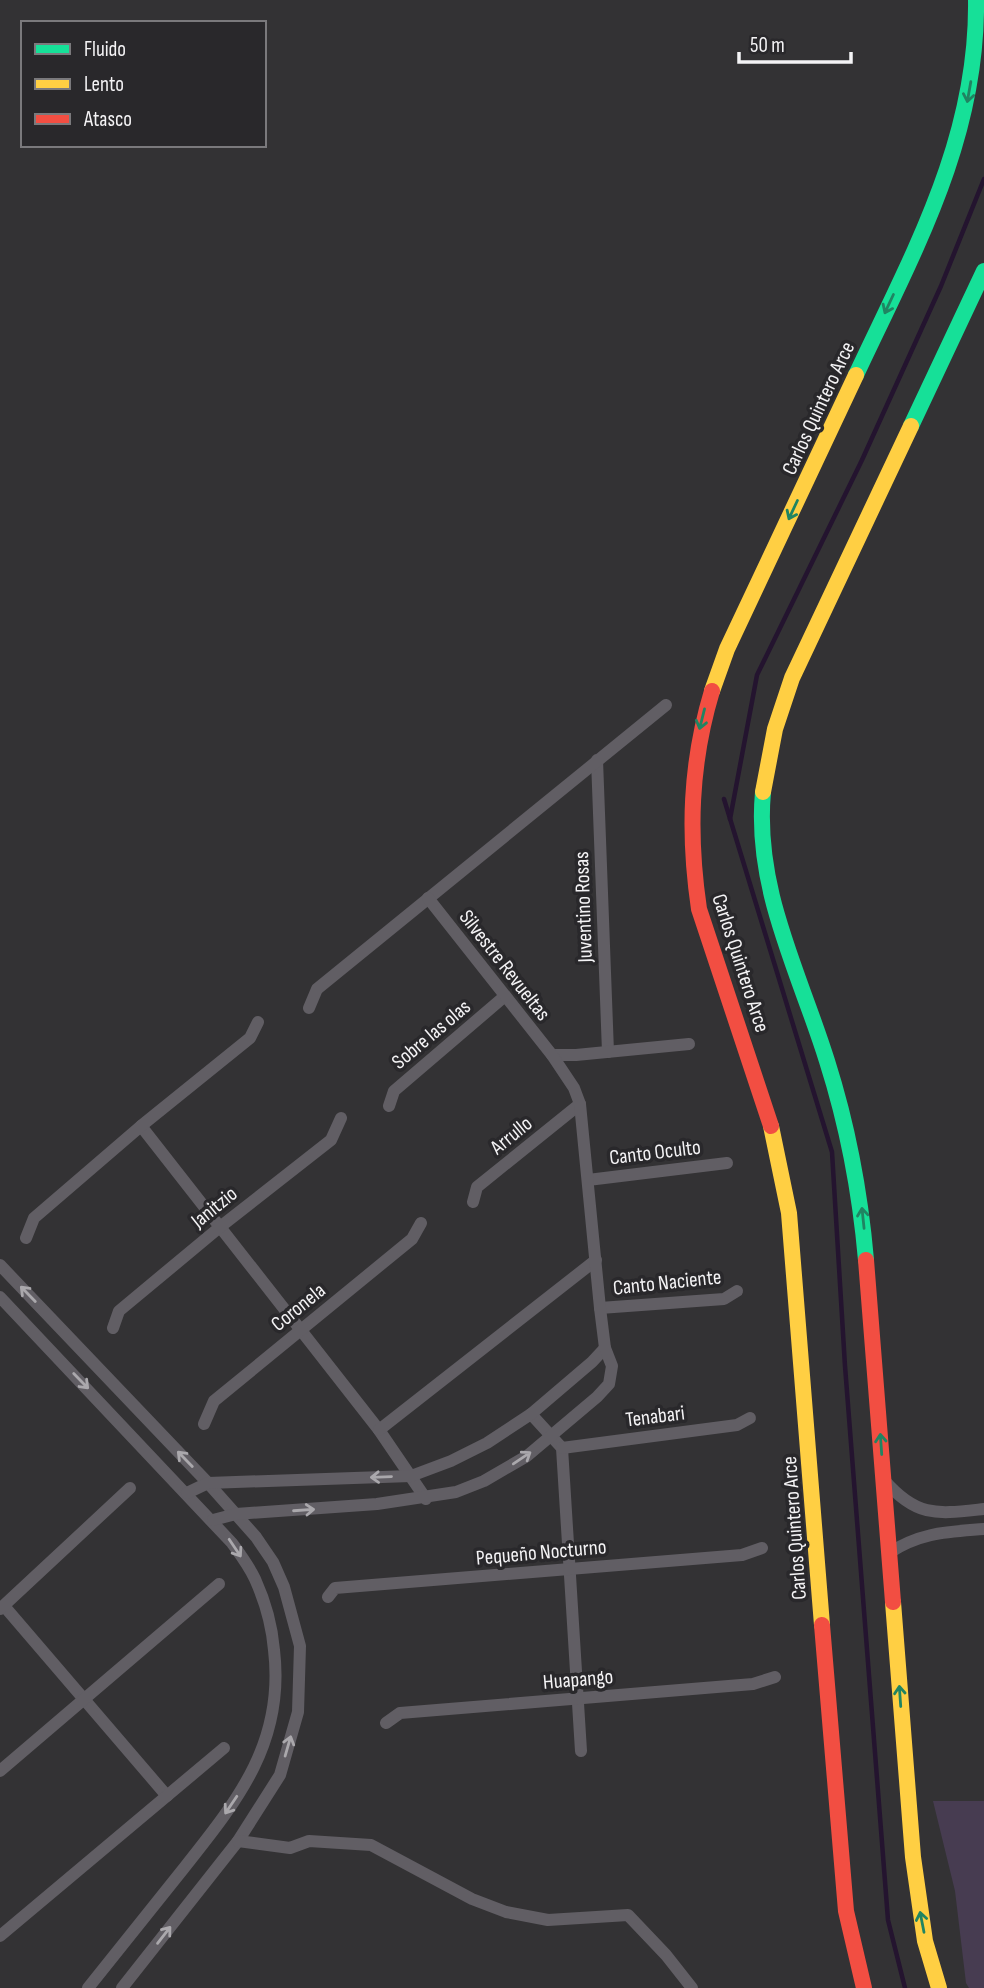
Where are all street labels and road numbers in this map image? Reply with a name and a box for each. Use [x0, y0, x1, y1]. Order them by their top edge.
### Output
street label: Carlos Quintero Arce [777, 338, 860, 479]
street label: Juventino Rosas [569, 851, 598, 964]
street label: Carlos Quintero Arce [706, 891, 775, 1035]
street label: Silvestre Revueltas [454, 905, 556, 1026]
street label: Sobre las olas [387, 994, 476, 1074]
street label: Arrullo [485, 1111, 537, 1160]
street label: Canto Oculto [608, 1134, 702, 1170]
street label: Janitzio [185, 1181, 242, 1234]
street label: Canto Naciente [612, 1264, 722, 1301]
street label: Coronela [266, 1278, 330, 1337]
street label: Tenabari [624, 1400, 686, 1433]
street label: Carlos Quintero Arce [777, 1455, 812, 1601]
street label: Pequeño Nocturno [475, 1534, 607, 1571]
street label: Huapango [542, 1664, 614, 1695]

